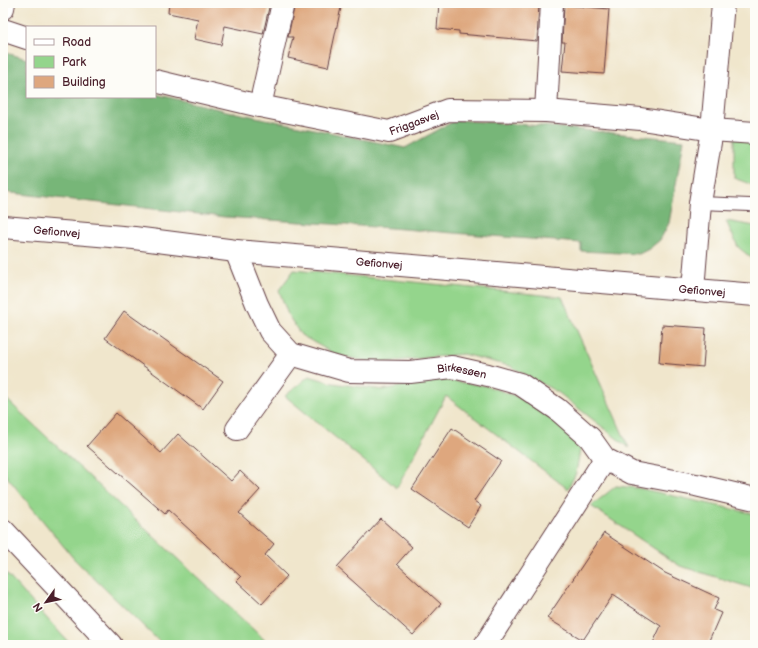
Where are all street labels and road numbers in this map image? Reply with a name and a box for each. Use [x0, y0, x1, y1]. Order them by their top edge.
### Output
street label: Friggasvej [387, 108, 441, 138]
street label: Gefionvej [33, 224, 81, 240]
street label: Gefionvej [355, 255, 403, 272]
street label: Gefionvej [678, 283, 726, 299]
street label: Birkesøen [436, 361, 488, 381]

